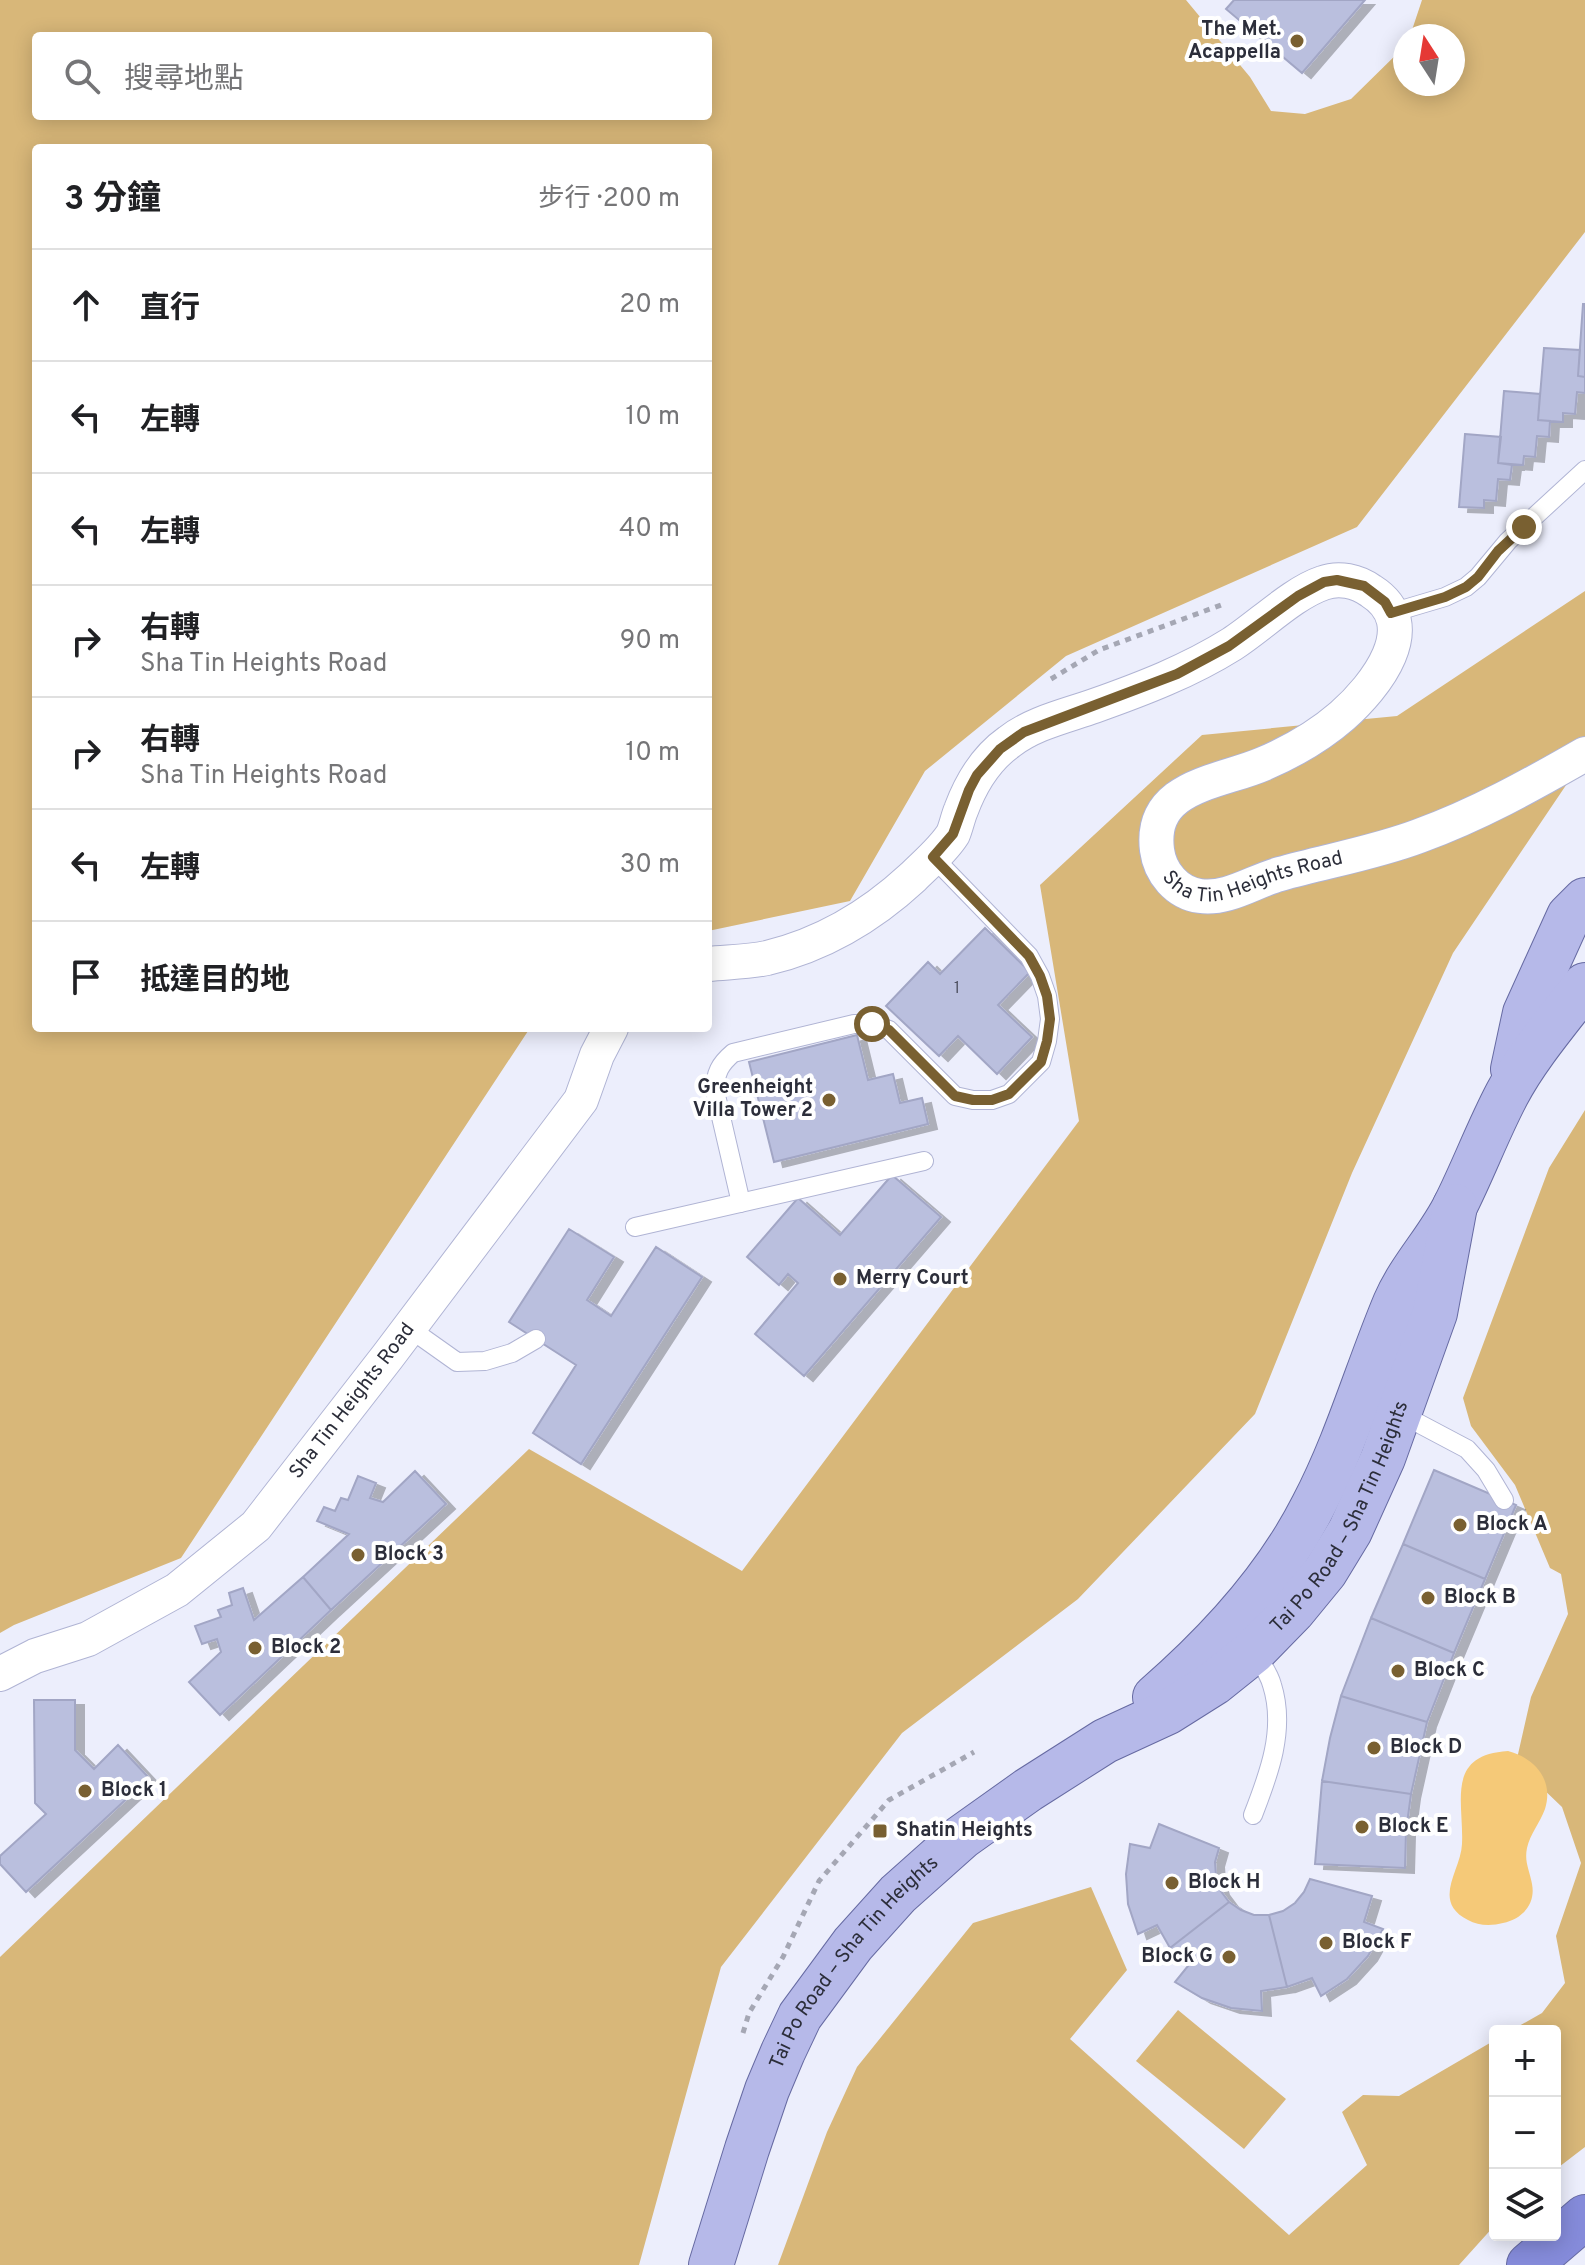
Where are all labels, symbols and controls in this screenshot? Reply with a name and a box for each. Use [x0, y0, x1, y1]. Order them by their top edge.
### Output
place label: The Met. Acappella [1188, 17, 1281, 66]
north arrow [1393, 24, 1465, 96]
search box [32, 32, 712, 120]
marker: The Met. Acappella [1288, 32, 1306, 50]
icon: search [60, 54, 104, 98]
text: 搜尋地點 [124, 62, 244, 99]
text: 3 分鐘 [64, 179, 161, 222]
text: 步行 · 200 m [539, 183, 680, 216]
icon: ahead [64, 283, 108, 327]
text: 20 m [619, 289, 680, 322]
text: 直行 [140, 291, 200, 328]
icon: left [64, 395, 108, 439]
text: 10 m [625, 401, 680, 434]
text: 左轉 [140, 403, 200, 440]
icon: left [64, 507, 108, 551]
route end [1506, 509, 1542, 545]
text: 40 m [619, 513, 680, 546]
text: 左轉 [140, 515, 200, 552]
text: 右轉 [140, 611, 200, 648]
icon: right [64, 619, 108, 663]
text: 90 m [620, 625, 680, 658]
text: Sha Tin Heights Road [140, 648, 387, 681]
text: 右轉 [140, 723, 200, 760]
icon: right [64, 731, 108, 775]
text: 10 m [625, 737, 680, 770]
text: Sha Tin Heights Road [140, 760, 387, 793]
icon: left [64, 843, 108, 887]
street label: Sha Tin Heights Road [1155, 846, 1346, 910]
text: 30 m [620, 849, 680, 882]
text: 左轉 [140, 851, 200, 888]
icon: arrive [64, 955, 108, 999]
text: 抵達目的地 [140, 963, 290, 1000]
house number: 1 [954, 979, 960, 999]
route start [854, 1006, 890, 1042]
place label: Greenheight Villa Tower 2 [693, 1075, 813, 1124]
marker: Greenheight Villa Tower 2 [820, 1091, 838, 1109]
place label: Merry Court [856, 1266, 969, 1292]
marker: Merry Court [831, 1270, 849, 1288]
street label: Sha Tin Heights Road [284, 1318, 421, 1485]
street label: Tai Po Road – Sha Tin Heights [1265, 1398, 1415, 1639]
place label: Block A [1476, 1512, 1548, 1538]
marker: Block A [1451, 1516, 1469, 1534]
place label: Block 3 [374, 1542, 444, 1568]
marker: Block 3 [349, 1546, 367, 1564]
place label: Block B [1444, 1585, 1516, 1611]
marker: Block B [1419, 1589, 1437, 1607]
place label: Block 2 [271, 1635, 341, 1661]
marker: Block 2 [246, 1639, 264, 1657]
place label: Block C [1414, 1658, 1485, 1684]
marker: Block C [1389, 1662, 1407, 1680]
place label: Block D [1390, 1735, 1462, 1761]
marker: Block D [1365, 1739, 1383, 1757]
place label: Block 1 [101, 1778, 167, 1804]
marker: Block 1 [76, 1782, 94, 1800]
place label: Block E [1378, 1814, 1449, 1840]
place label: Shatin Heights [896, 1818, 1033, 1844]
marker: Block E [1353, 1818, 1371, 1836]
marker: Shatin Heights [871, 1822, 889, 1840]
street label: Tai Po Road – Sha Tin Heights [764, 1850, 945, 2073]
place label: Block H [1188, 1870, 1261, 1896]
marker: Block H [1163, 1874, 1181, 1892]
place label: Block F [1342, 1930, 1412, 1956]
marker: Block F [1317, 1934, 1335, 1952]
place label: Block G [1141, 1944, 1213, 1970]
marker: Block G [1220, 1948, 1238, 1966]
map controls [1489, 2025, 1561, 2241]
button: + [1489, 2025, 1561, 2097]
button: − [1489, 2097, 1561, 2169]
button: layers [1489, 2169, 1561, 2241]

